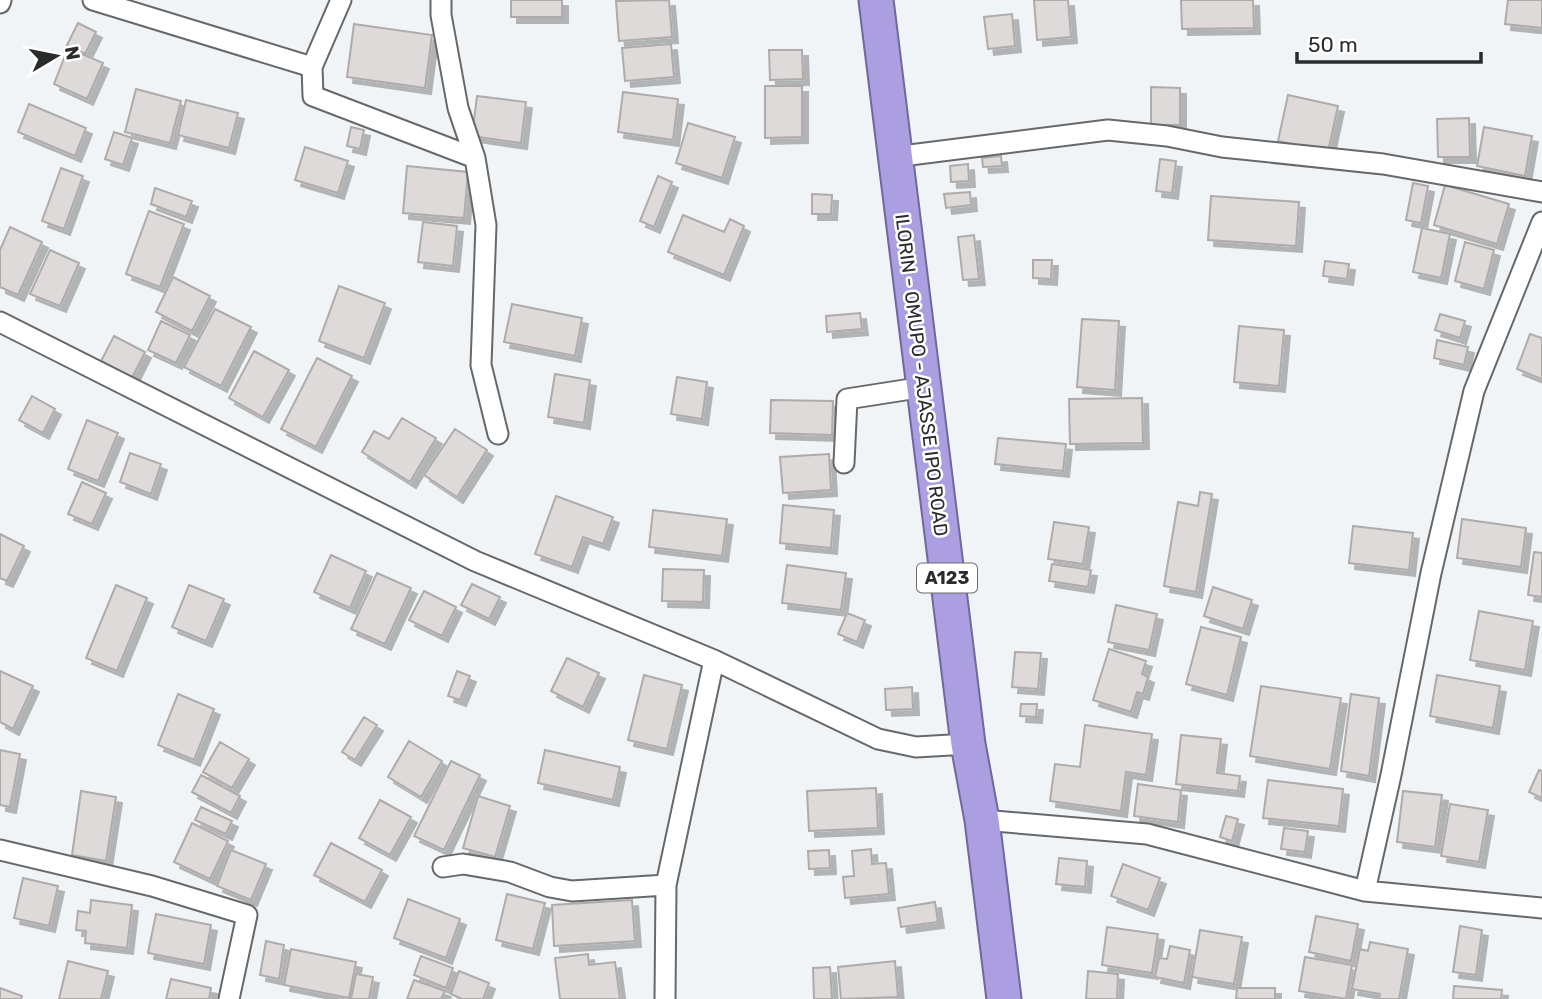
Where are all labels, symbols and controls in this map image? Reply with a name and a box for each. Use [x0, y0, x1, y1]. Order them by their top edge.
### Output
north arrow [21, 21, 91, 91]
scale bar [1297, 21, 1481, 65]
text: 50 m [1308, 32, 1358, 57]
text: N [60, 44, 85, 62]
street label: ILORIN - OMUPO - AJASSE IPO ROAD [890, 213, 953, 538]
road number: A123 [917, 564, 977, 592]

